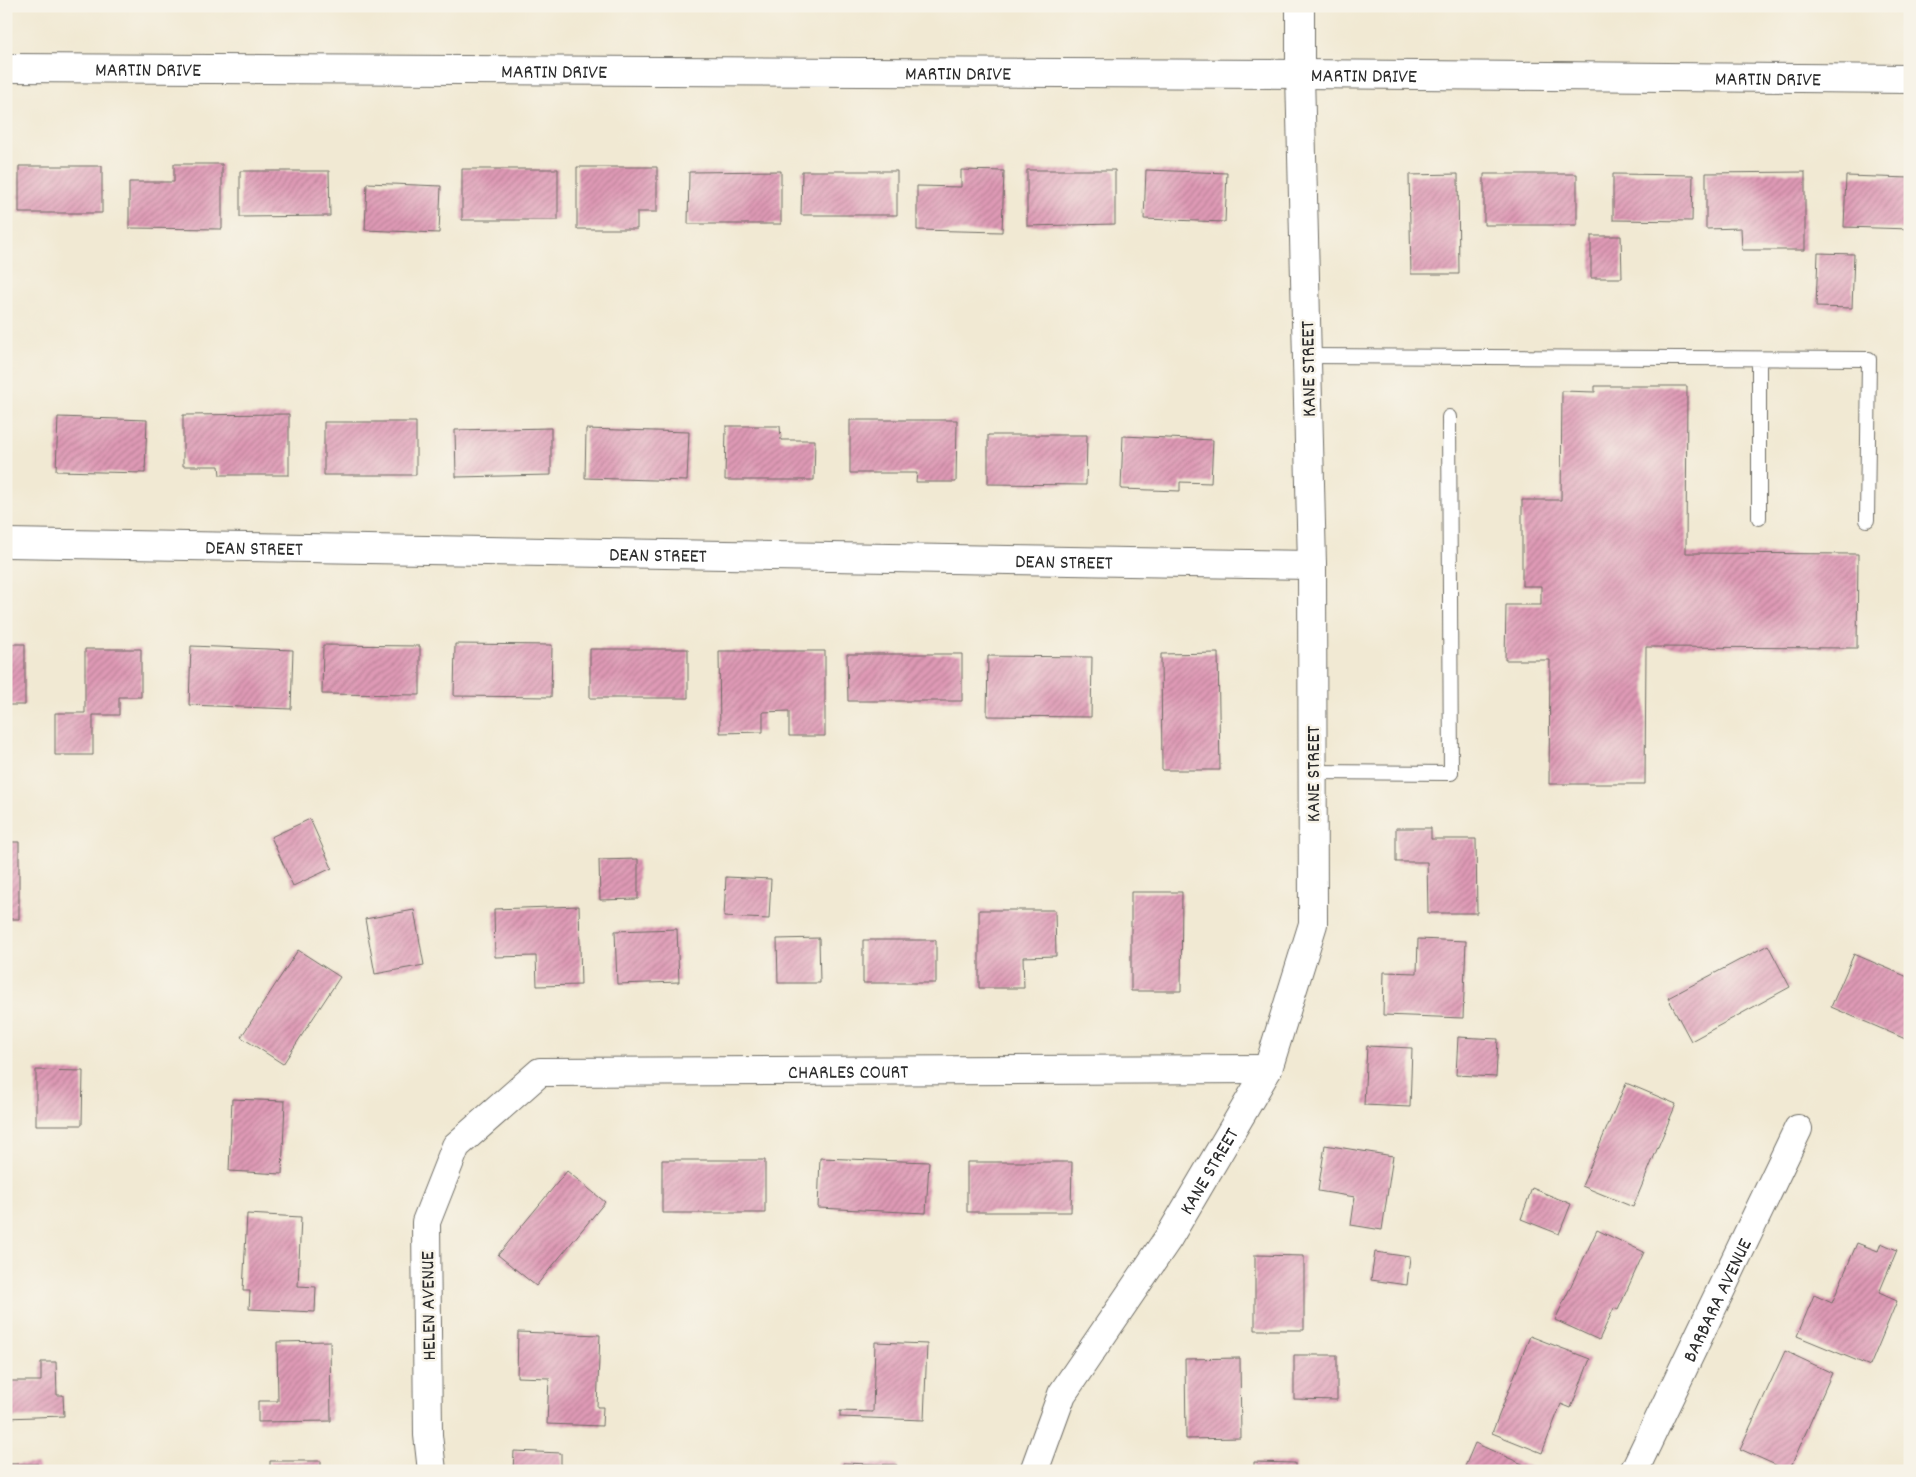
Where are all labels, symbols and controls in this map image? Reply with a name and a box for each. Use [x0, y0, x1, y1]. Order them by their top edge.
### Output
street label: MARTIN DRIVE [95, 57, 201, 86]
street label: MARTIN DRIVE [501, 59, 607, 88]
street label: MARTIN DRIVE [905, 61, 1011, 90]
street label: MARTIN DRIVE [1311, 63, 1417, 92]
street label: MARTIN DRIVE [1715, 66, 1821, 95]
street label: KANE STREET [1295, 320, 1325, 417]
street label: DEAN STREET [205, 535, 303, 565]
street label: DEAN STREET [609, 542, 707, 572]
street label: DEAN STREET [1015, 549, 1113, 579]
street label: KANE STREET [1301, 726, 1329, 822]
street label: CHARLES COURT [788, 1059, 908, 1088]
street label: KANE STREET [1174, 1123, 1247, 1221]
street label: BARBARA AVENUE [1677, 1234, 1760, 1367]
street label: HELEN AVENUE [415, 1251, 445, 1361]

